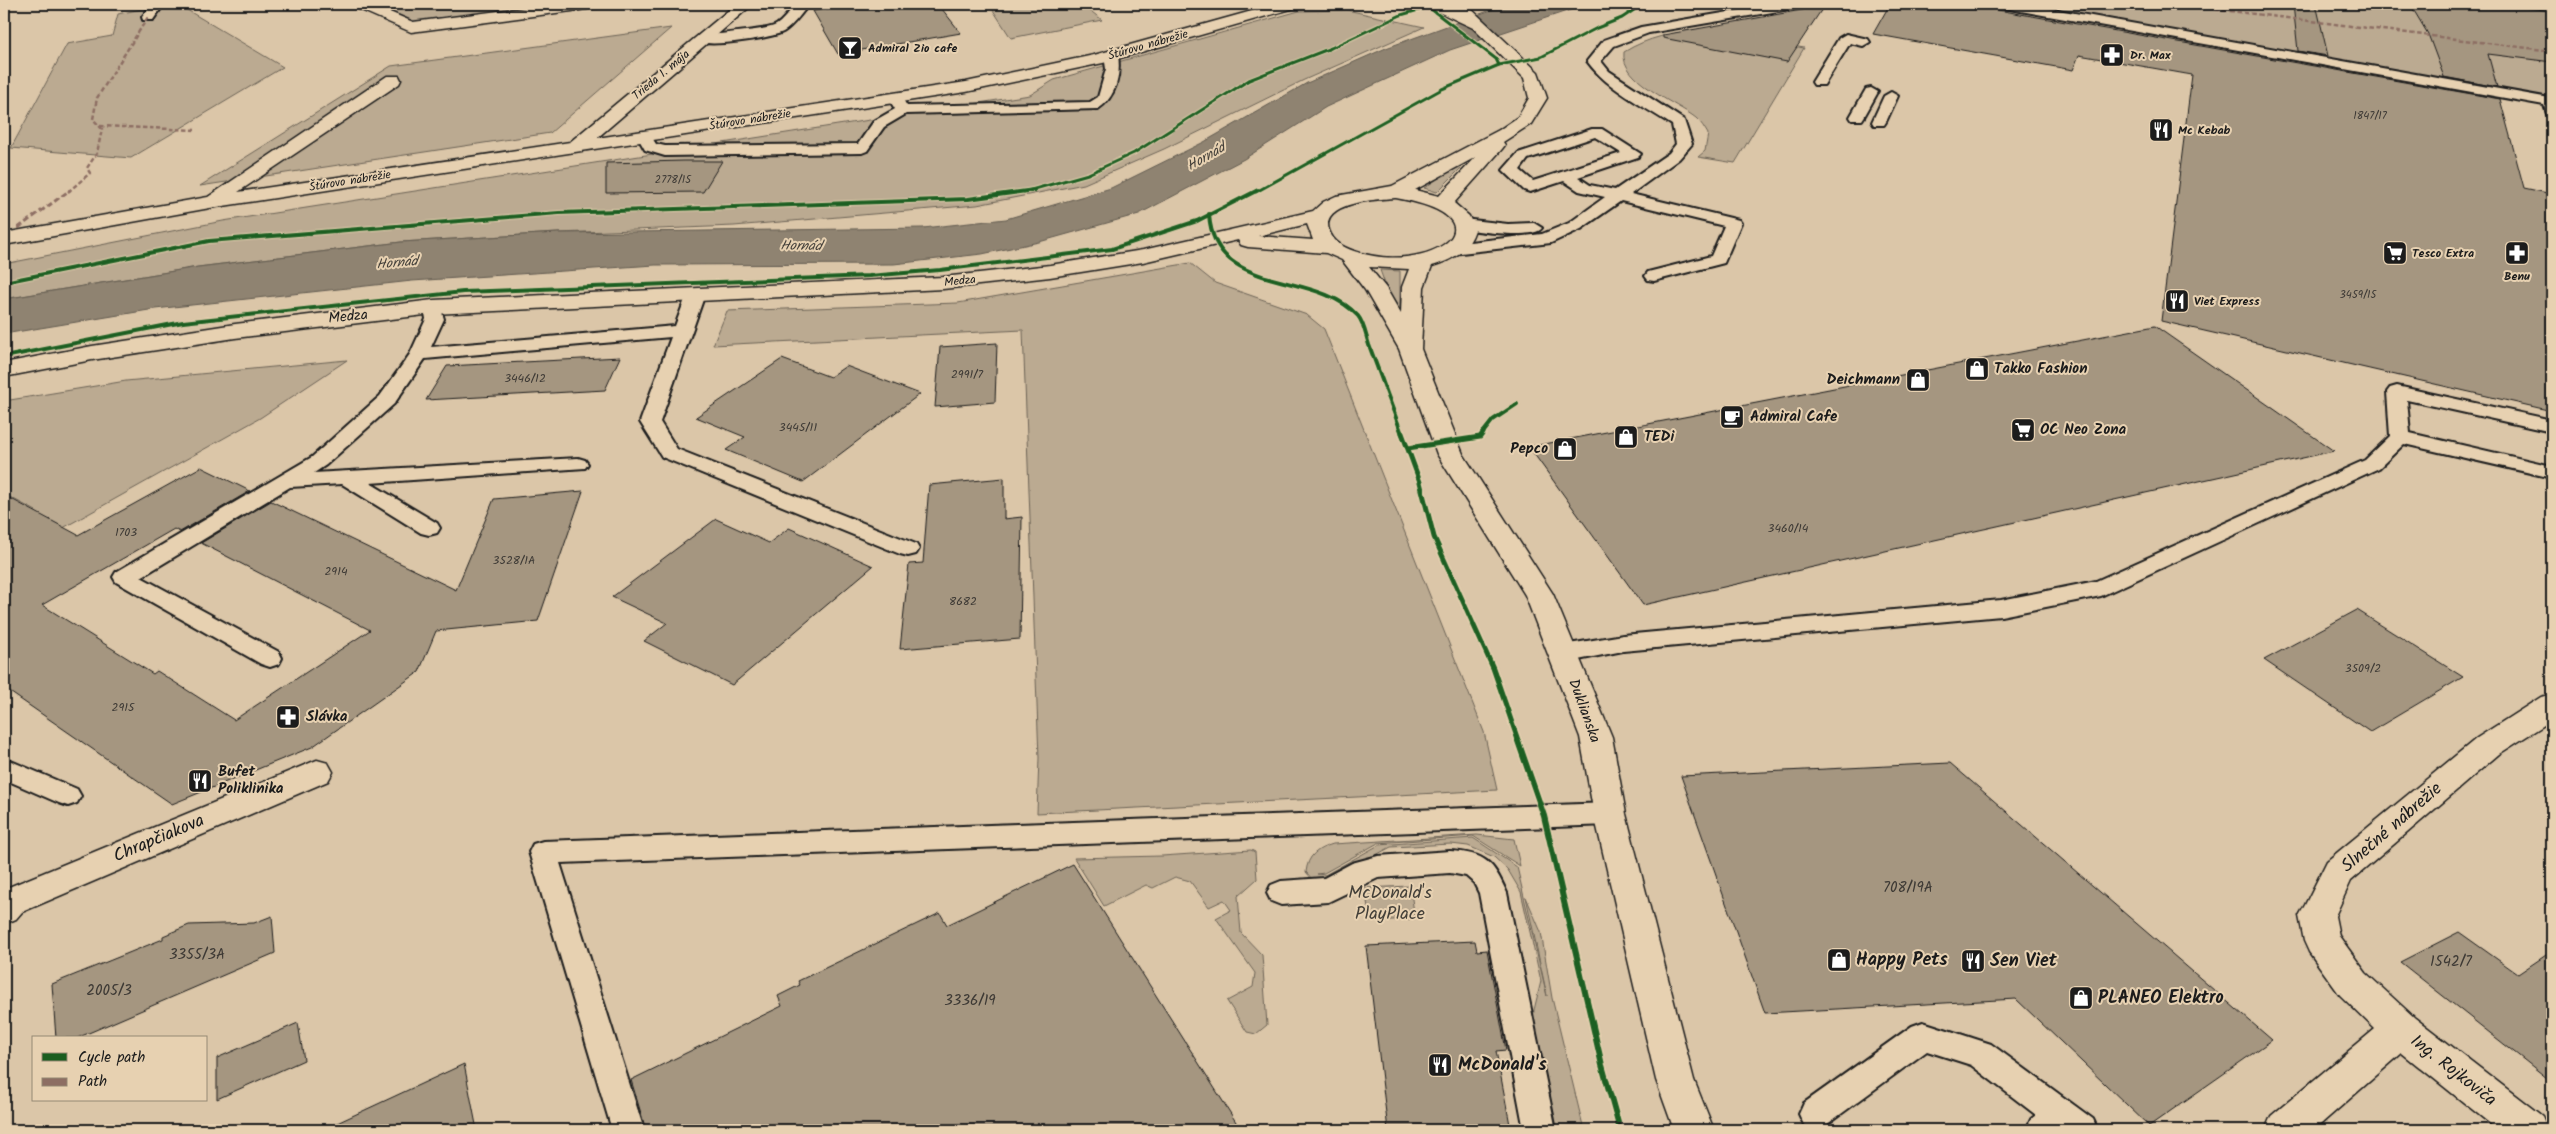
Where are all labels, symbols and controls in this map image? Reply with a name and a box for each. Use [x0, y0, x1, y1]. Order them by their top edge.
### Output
street label: Štúrovo nábrežie [1106, 24, 1191, 66]
bar icon: Admiral Zio cafe [837, 35, 863, 61]
place label: Admiral Zio cafe [868, 39, 957, 58]
pharmacy icon: Dr. Max [2099, 42, 2125, 68]
street label: Trieda 1. mája [628, 45, 694, 105]
place label: Dr. Max [2130, 46, 2171, 65]
street label: Štúrovo nábrežie [708, 104, 793, 136]
house number: 1847/17 [2353, 107, 2388, 125]
restaurant icon: Mc Kebab [2148, 117, 2174, 143]
place label: Mc Kebab [2178, 121, 2231, 140]
water label: Hornád [1183, 136, 1232, 177]
street label: Štúrovo nábrežie [308, 165, 393, 197]
house number: 2778/15 [655, 171, 692, 189]
water label: Hornád [780, 235, 825, 257]
supermarket icon: Tesco Extra [2382, 240, 2408, 266]
pharmacy icon: Benu [2504, 240, 2530, 266]
place label: Tesco Extra [2412, 244, 2474, 263]
water label: Hornád [375, 250, 422, 276]
place label: Benu [2504, 267, 2530, 286]
street label: Medza [943, 270, 977, 292]
house number: 3459/15 [2340, 286, 2378, 304]
restaurant icon: Viet Express [2164, 288, 2190, 314]
place label: Viet Express [2194, 292, 2260, 311]
street label: Medza [327, 303, 369, 331]
shop icon: Takko Fashion [1964, 356, 1990, 382]
place label: Takko Fashion [1994, 357, 2088, 381]
house number: 2991/7 [951, 365, 984, 384]
shop icon: Deichmann [1905, 367, 1931, 393]
place label: Deichmann [1826, 368, 1900, 392]
house number: 3446/12 [504, 369, 546, 388]
cafe icon: Admiral Cafe [1719, 404, 1745, 430]
place label: Admiral Cafe [1750, 405, 1838, 429]
supermarket icon: OC Neo Zona [2010, 417, 2036, 443]
house number: 3445/11 [779, 418, 817, 437]
place label: OC Neo Zona [2040, 418, 2127, 442]
shop icon: TEDi [1613, 424, 1639, 450]
place label: TEDi [1644, 425, 1675, 449]
shop icon: Pepco [1552, 436, 1578, 462]
place label: Pepco [1510, 437, 1548, 461]
house number: 3460/14 [1768, 519, 1809, 538]
house number: 1703 [115, 523, 137, 542]
house number: 3528/1A [493, 551, 535, 570]
house number: 2914 [324, 562, 348, 581]
house number: 8682 [949, 592, 977, 611]
house number: 3509/2 [2345, 659, 2381, 678]
street label: Duklianska [1561, 676, 1607, 746]
house number: 2915 [111, 698, 136, 717]
pharmacy icon: Slávka [275, 704, 301, 730]
place label: Slávka [306, 705, 348, 729]
place label: Bufet Poliklinika [218, 760, 284, 801]
restaurant icon: Bufet Poliklinika [187, 768, 213, 794]
street label: Slnečné nábrežie [2335, 776, 2449, 880]
street label: Chrapčiakova [109, 807, 209, 871]
house number: 708/19A [1883, 876, 1933, 900]
park label: McDonald's PlayPlace [1348, 879, 1432, 929]
house number: 3355/3A [169, 943, 225, 967]
place label: Happy Pets [1856, 946, 1948, 975]
shop icon: Happy Pets [1826, 947, 1852, 973]
place label: Sen Viet [1990, 947, 2058, 976]
restaurant icon: Sen Viet [1960, 948, 1986, 974]
house number: 1542/7 [2430, 950, 2473, 974]
house number: 2005/3 [86, 979, 132, 1003]
place label: PLANEO Elektro [2098, 984, 2224, 1013]
shop icon: PLANEO Elektro [2068, 985, 2094, 1011]
house number: 3336/19 [944, 989, 996, 1013]
street label: Ing. Rojkoviča [2403, 1028, 2503, 1114]
legend [32, 1036, 208, 1102]
text: Cycle path [78, 1046, 145, 1070]
place label: McDonald's [1458, 1051, 1547, 1080]
restaurant icon: McDonald's [1427, 1052, 1453, 1078]
text: Path [78, 1070, 107, 1094]

